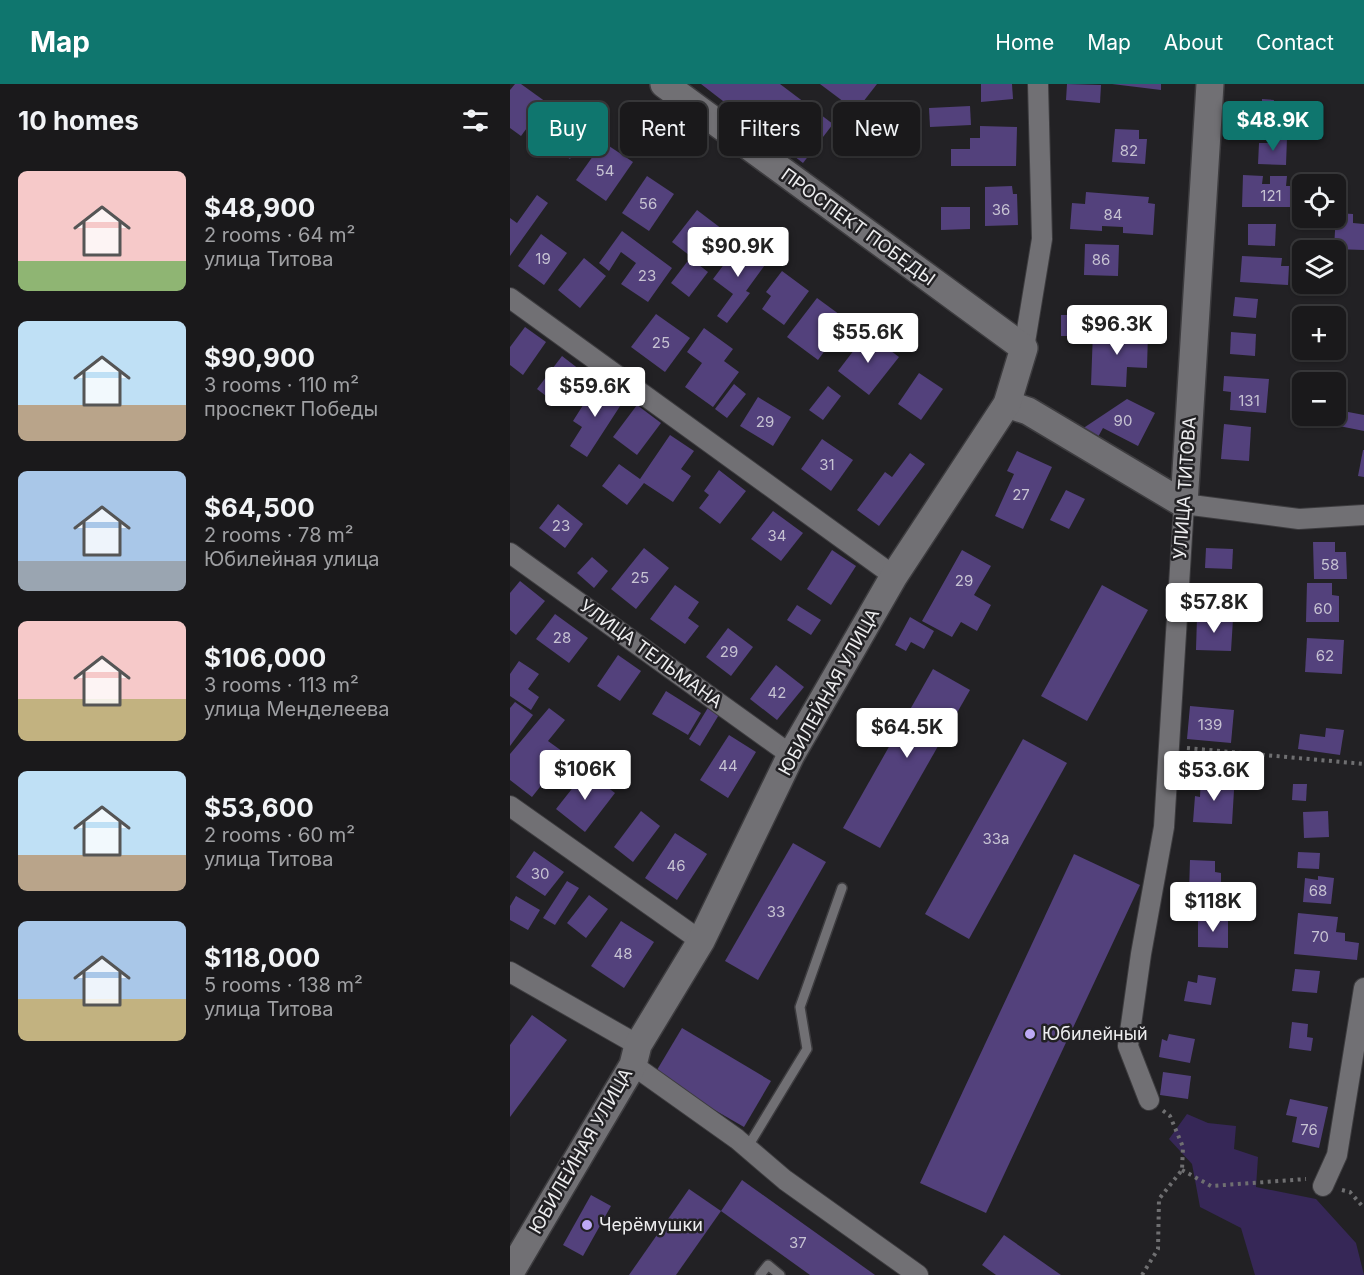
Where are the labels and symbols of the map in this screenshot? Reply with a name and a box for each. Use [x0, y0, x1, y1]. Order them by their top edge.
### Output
pin: $48.9K [1224, 101, 1322, 152]
house number: 82 [1120, 141, 1138, 160]
house number: 54 [596, 161, 614, 180]
street label: ПРОСПЕКТ ПОБЕДЫ [777, 164, 939, 289]
house number: 121 [1260, 186, 1282, 205]
house number: 56 [639, 194, 657, 213]
house number: 36 [992, 200, 1010, 219]
house number: 84 [1104, 205, 1122, 224]
pin: $90.9K [689, 227, 787, 278]
house number: 19 [535, 249, 551, 268]
house number: 86 [1092, 250, 1110, 269]
house number: 23 [638, 266, 656, 285]
pin: $96.3K [1068, 305, 1166, 356]
pin: $55.6K [819, 313, 917, 364]
house number: 25 [652, 333, 670, 352]
pin: $59.6K [546, 367, 644, 418]
house number: 131 [1238, 391, 1260, 410]
house number: 90 [1114, 411, 1132, 430]
house number: 29 [756, 412, 774, 431]
street label: УЛИЦА ТИТОВА [1169, 416, 1200, 560]
house number: 31 [819, 455, 835, 474]
house number: 27 [1012, 485, 1030, 504]
house number: 23 [552, 516, 570, 535]
house number: 34 [768, 526, 786, 545]
house number: 58 [1321, 555, 1339, 574]
house number: 25 [631, 568, 649, 587]
house number: 29 [955, 571, 973, 590]
pin: $57.8K [1165, 583, 1263, 634]
street label: УЛИЦА ТЕЛЬМАНА [576, 595, 727, 712]
house number: 60 [1314, 599, 1332, 618]
street label: ЮБИЛЕЙНАЯ УЛИЦА [773, 604, 883, 779]
house number: 28 [553, 628, 571, 647]
house number: 29 [720, 642, 738, 661]
house number: 62 [1316, 646, 1334, 665]
house number: 42 [768, 683, 786, 702]
pin: $64.5K [858, 708, 956, 759]
house number: 139 [1198, 715, 1222, 734]
pin: $106K [543, 750, 627, 801]
pin: $53.6K [1165, 751, 1263, 802]
house number: 44 [718, 756, 738, 775]
house number: 33а [983, 829, 1009, 848]
house number: 46 [667, 856, 686, 875]
house number: 30 [531, 864, 549, 883]
house number: 68 [1309, 881, 1327, 900]
pin: $118K [1171, 882, 1255, 933]
house number: 33 [767, 902, 785, 921]
house number: 70 [1311, 927, 1329, 946]
house number: 48 [614, 944, 632, 963]
place label: Юбилейный [1042, 1023, 1148, 1044]
marker: Юбилейный [1023, 1027, 1037, 1041]
street label: ЮБИЛЕЙНАЯ УЛИЦА [524, 1064, 637, 1237]
house number: 76 [1300, 1120, 1318, 1139]
place label: Черёмушки [599, 1214, 703, 1235]
marker: Черёмушки [580, 1218, 594, 1232]
house number: 37 [789, 1233, 807, 1252]

